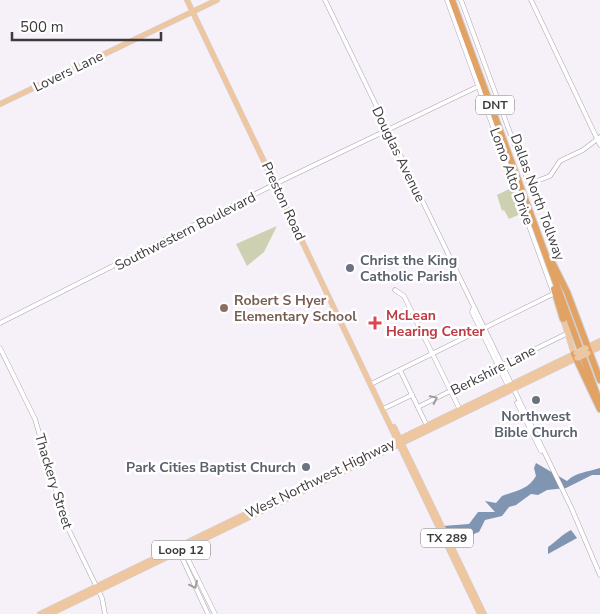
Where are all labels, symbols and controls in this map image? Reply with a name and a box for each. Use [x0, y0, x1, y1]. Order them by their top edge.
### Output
scale bar [12, 10, 161, 42]
text: 500 m [20, 17, 64, 37]
street label: Lovers Lane [30, 46, 106, 97]
road number: DNT [476, 96, 514, 114]
street label: Douglas Avenue [367, 103, 430, 205]
street label: Lomo Alto Drive [485, 125, 538, 227]
street label: Dallas North Tollway [506, 131, 570, 264]
street label: Preston Road [257, 159, 310, 244]
street label: Southwestern Boulevard [112, 188, 259, 275]
place label: Christ the King Catholic Parish [360, 251, 458, 286]
marker: Christ the King Catholic Parish [344, 262, 356, 274]
place label: Robert S Hyer Elementary School [234, 291, 357, 326]
marker: Robert S Hyer Elementary School [218, 302, 230, 314]
place label: McLean Hearing Center [386, 306, 485, 341]
marker: McLean Hearing Center [368, 316, 382, 330]
street label: Berkshire Lane [447, 341, 539, 400]
marker: Northwest Bible Church [530, 394, 542, 406]
one-way arrow [429, 395, 438, 406]
place label: Northwest Bible Church [494, 407, 578, 442]
street label: Thackery Street [30, 431, 77, 531]
street label: West Northwest Highway [242, 434, 399, 523]
place label: Park Cities Baptist Church [126, 458, 296, 477]
marker: Park Cities Baptist Church [300, 461, 312, 473]
road number: TX 289 [421, 528, 473, 548]
road number: Loop 12 [152, 540, 210, 560]
one-way arrow [188, 579, 198, 588]

